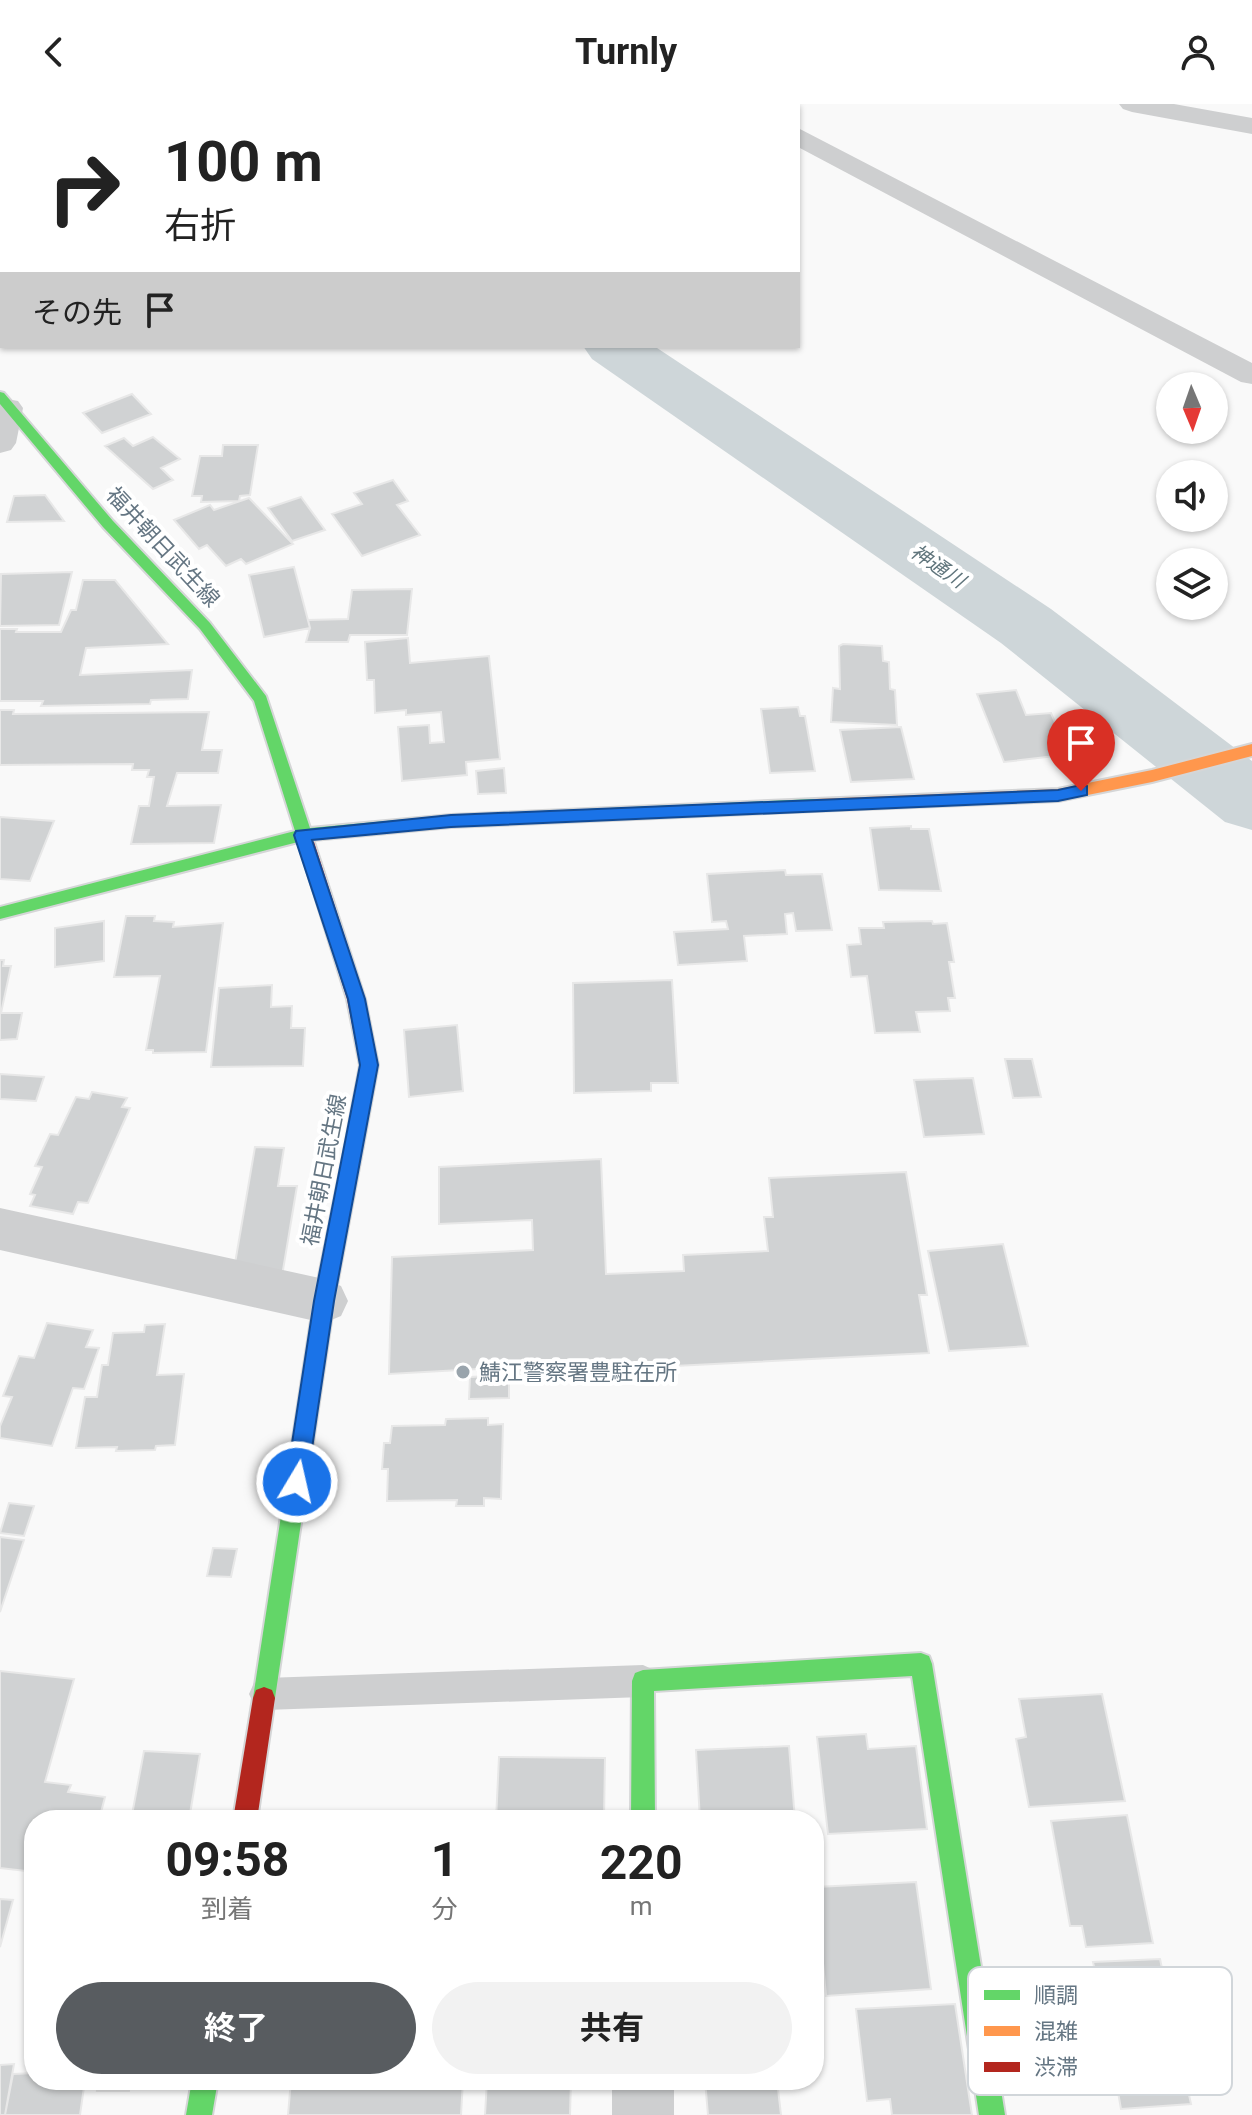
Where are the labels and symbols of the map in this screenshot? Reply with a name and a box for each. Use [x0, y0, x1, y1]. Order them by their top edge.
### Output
north arrow [1156, 372, 1228, 444]
street label: 福井朝日武生線 [101, 482, 225, 612]
water label: 神通川 [906, 539, 971, 594]
pin [1047, 709, 1115, 791]
street label: 福井朝日武生線 [297, 1092, 351, 1248]
place label: 鯖江警察署豊駐在所 [479, 1360, 677, 1385]
marker: 鯖江警察署豊駐在所 [454, 1363, 472, 1381]
position arrow [255, 1440, 339, 1524]
legend [968, 1967, 1232, 2095]
text: 順調 [1034, 1983, 1078, 2008]
text: 混雑 [1034, 2019, 1078, 2044]
text: 渋滞 [1034, 2055, 1078, 2080]

